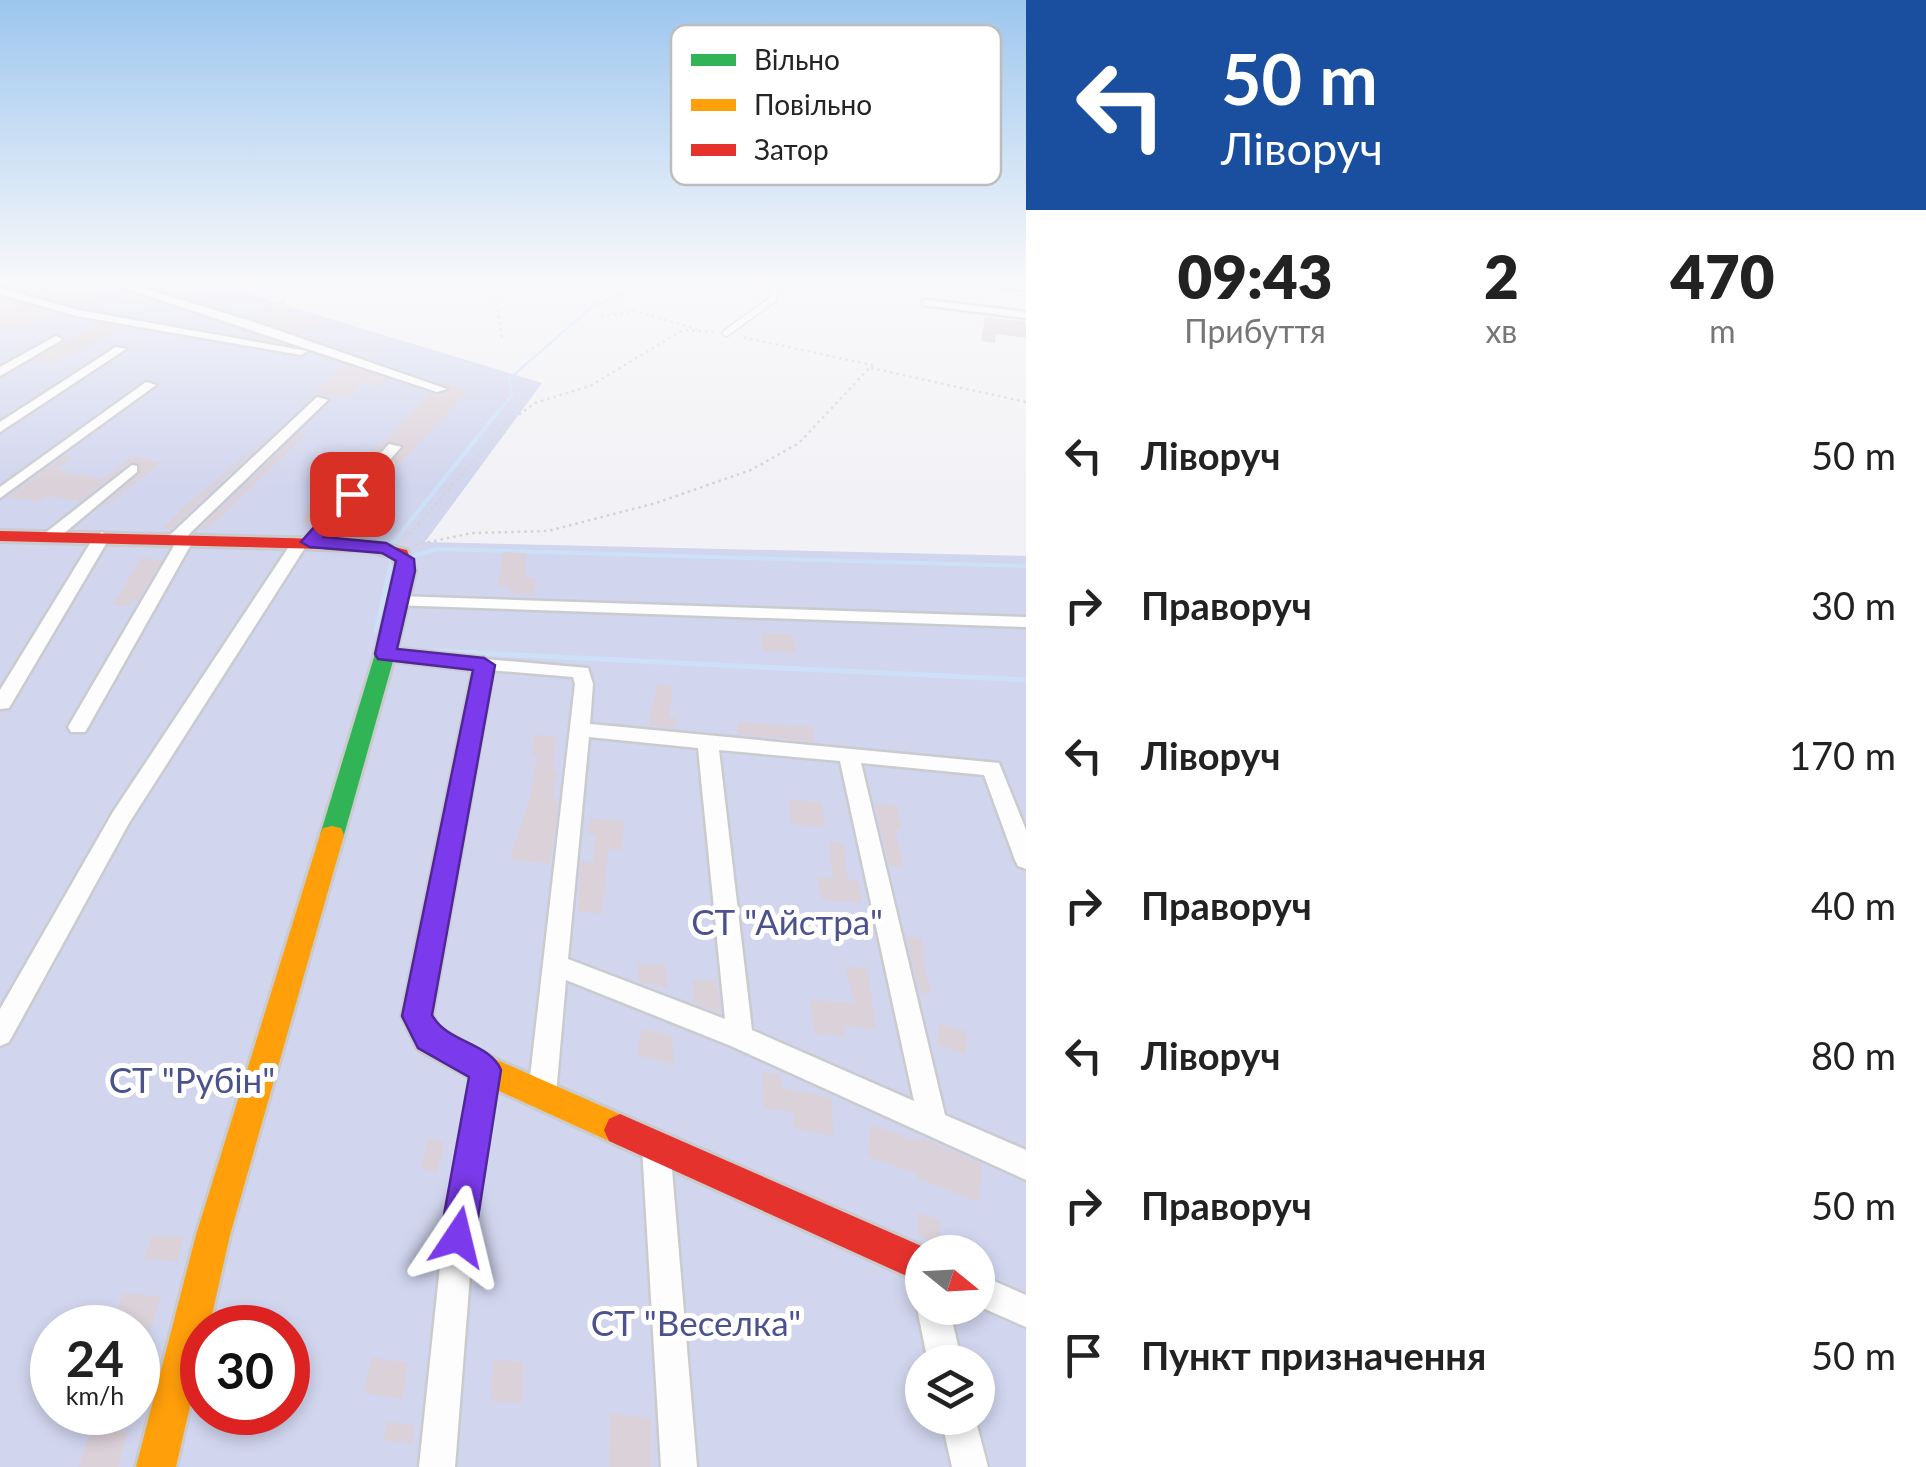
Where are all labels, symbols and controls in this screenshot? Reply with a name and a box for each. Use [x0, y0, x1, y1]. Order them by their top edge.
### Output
legend [671, 25, 1001, 185]
text: 50 m [1221, 36, 1378, 120]
icon: left [1056, 40, 1186, 170]
text: Вільно [754, 42, 840, 76]
text: Повільно [754, 87, 872, 121]
text: Ліворуч [1221, 121, 1383, 175]
text: Затор [754, 132, 829, 166]
text: 09:43 [1177, 240, 1333, 312]
text: 2 [1484, 240, 1519, 312]
text: 470 [1670, 240, 1775, 312]
text: Прибуття [1184, 311, 1326, 350]
text: хв [1485, 311, 1517, 350]
text: m [1709, 311, 1736, 350]
icon: left [1056, 428, 1111, 483]
text: Ліворуч [1141, 432, 1281, 478]
text: 50 m [1811, 432, 1896, 478]
pin [310, 452, 395, 537]
icon: arrive [325, 467, 380, 522]
icon: right [1056, 578, 1111, 633]
text: Праворуч [1141, 582, 1312, 628]
text: 30 m [1811, 582, 1896, 628]
icon: left [1056, 728, 1111, 783]
text: Ліворуч [1141, 732, 1281, 778]
text: 170 m [1789, 732, 1896, 778]
icon: right [1056, 878, 1111, 933]
text: Праворуч [1141, 882, 1312, 928]
text: 40 m [1811, 882, 1896, 928]
park label: СТ "Айстра" [691, 900, 883, 942]
icon: left [1056, 1028, 1111, 1083]
text: Ліворуч [1141, 1032, 1281, 1078]
text: 80 m [1811, 1032, 1896, 1078]
park label: СТ "Рубін" [109, 1058, 275, 1100]
icon: right [1056, 1178, 1111, 1233]
text: Праворуч [1141, 1182, 1312, 1228]
text: 50 m [1811, 1182, 1896, 1228]
position arrow [406, 1185, 510, 1289]
north arrow [905, 1235, 995, 1325]
map controls [905, 1235, 995, 1435]
park label: СТ "Веселка" [591, 1301, 801, 1343]
speed limit sign: 30 [180, 1305, 310, 1435]
text: 24 [66, 1328, 124, 1388]
icon: arrive [1056, 1328, 1111, 1383]
text: Пункт призначення [1141, 1332, 1486, 1378]
text: 50 m [1811, 1332, 1896, 1378]
button: layers [905, 1345, 995, 1435]
text: km/h [66, 1380, 124, 1410]

